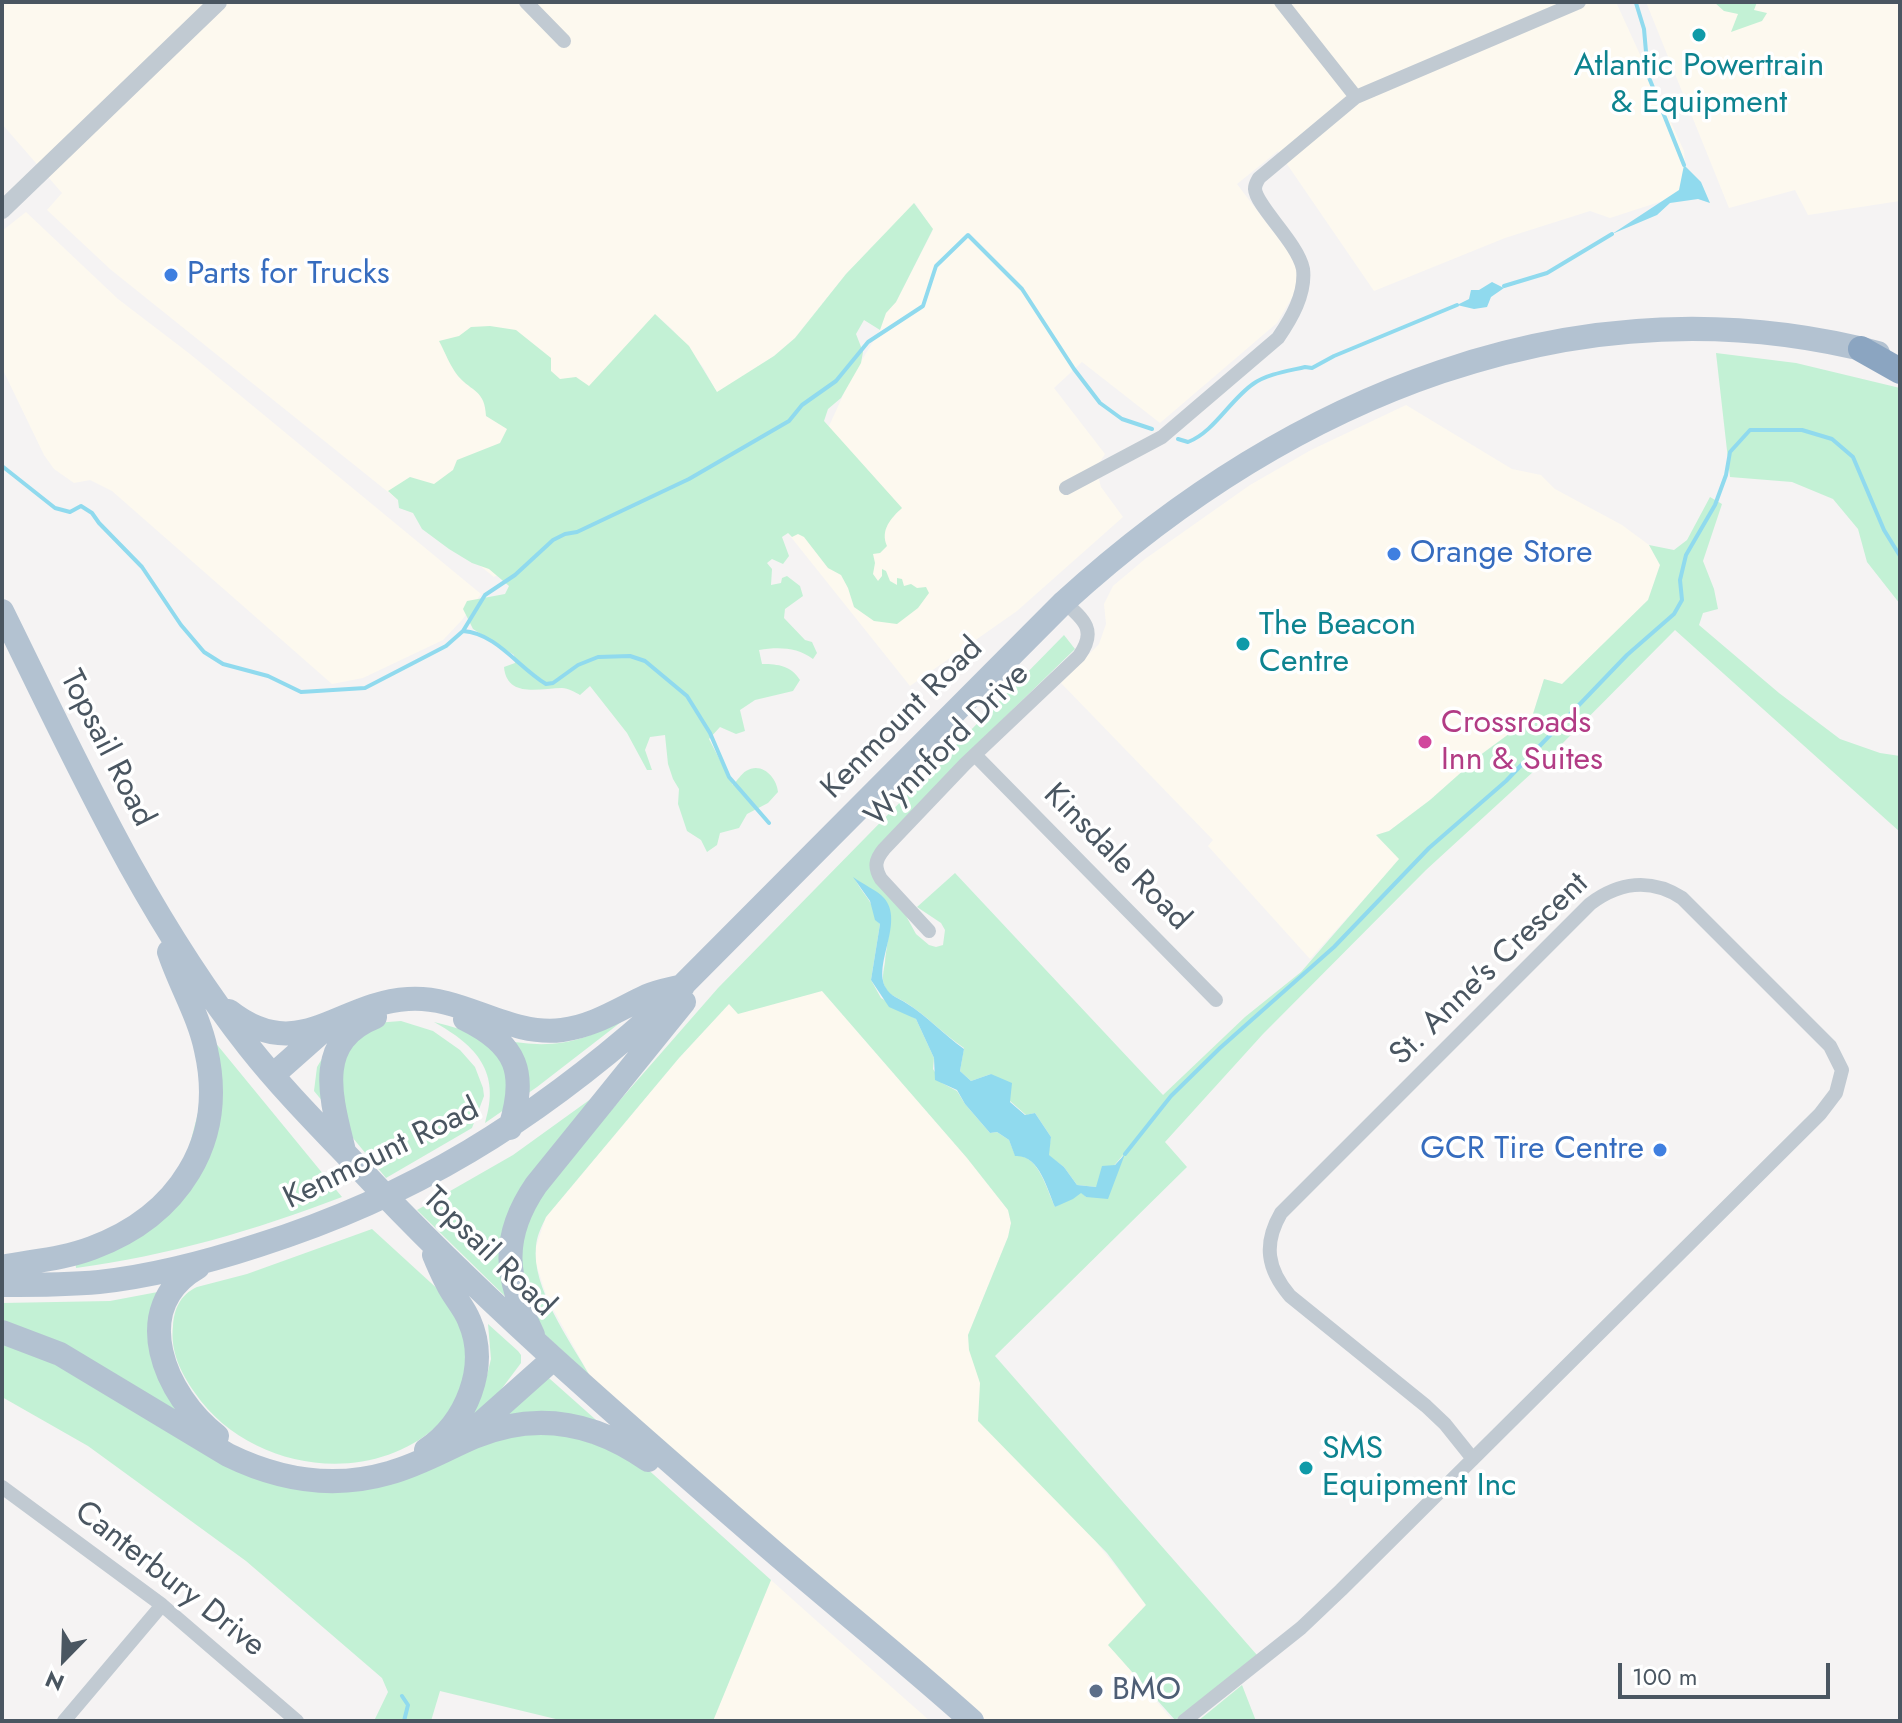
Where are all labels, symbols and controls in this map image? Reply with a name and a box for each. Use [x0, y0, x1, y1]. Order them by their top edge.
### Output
marker: Atlantic Powertrain & Equipment [1690, 26, 1708, 44]
place label: Atlantic Powertrain & Equipment [1574, 48, 1824, 123]
place label: Parts for Trucks [187, 256, 390, 294]
marker: Parts for Trucks [162, 266, 180, 284]
place label: Orange Store [1410, 535, 1592, 573]
marker: Orange Store [1385, 545, 1403, 563]
place label: The Beacon Centre [1259, 607, 1416, 682]
street label: Kenmount Road [814, 630, 992, 808]
marker: The Beacon Centre [1234, 635, 1252, 653]
street label: Wynnford Drive [858, 656, 1038, 836]
street label: Topsail Road [50, 665, 162, 833]
place label: Crossroads Inn & Suites [1441, 705, 1603, 780]
marker: Crossroads Inn & Suites [1416, 733, 1434, 751]
street label: Kinsdale Road [1034, 776, 1198, 940]
street label: St. Anne's Crescent [1383, 865, 1597, 1075]
street label: Kenmount Road [278, 1091, 486, 1219]
place label: GCR Tire Centre [1420, 1131, 1644, 1169]
marker: GCR Tire Centre [1651, 1141, 1669, 1159]
street label: Topsail Road [414, 1180, 562, 1326]
place label: SMS Equipment Inc [1322, 1431, 1517, 1506]
marker: SMS Equipment Inc [1297, 1459, 1315, 1477]
street label: Canterbury Drive [66, 1494, 272, 1666]
north arrow [24, 1619, 104, 1699]
scale bar [1622, 1647, 1834, 1697]
text: 100 m [1632, 1659, 1698, 1694]
text: N [40, 1663, 69, 1699]
place label: BMO [1112, 1672, 1181, 1710]
marker: BMO [1087, 1682, 1105, 1700]

